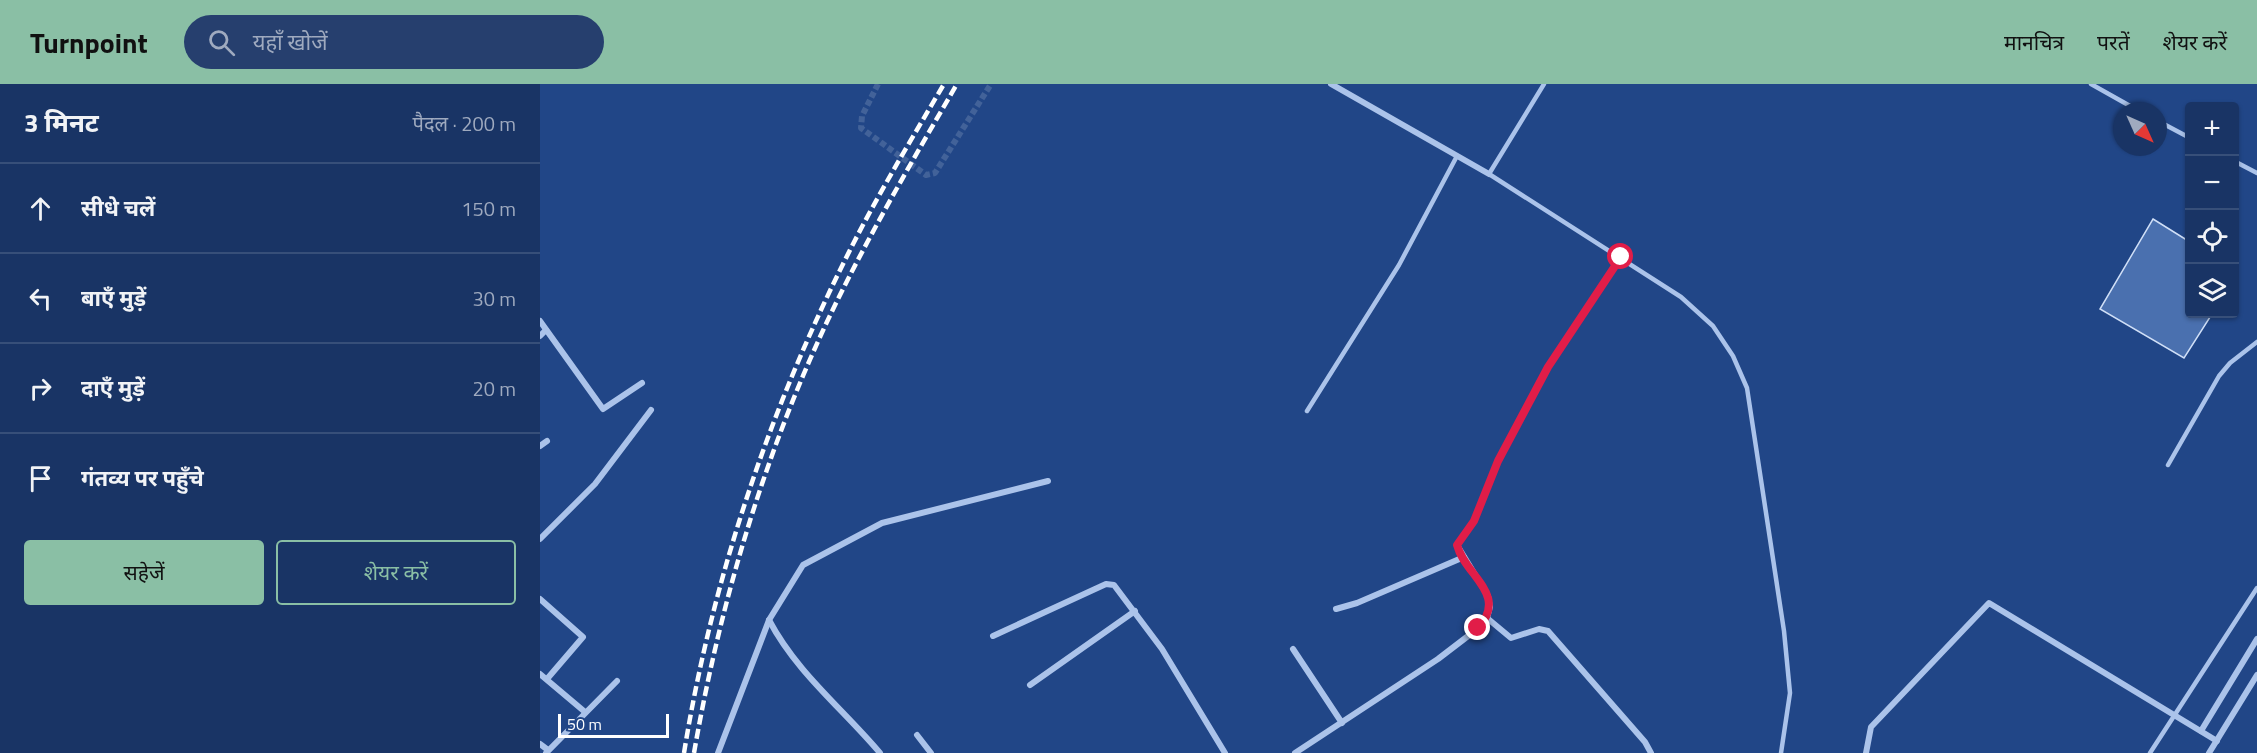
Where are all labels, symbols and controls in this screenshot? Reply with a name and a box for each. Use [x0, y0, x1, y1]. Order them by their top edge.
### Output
search box [184, 15, 604, 69]
text: Turnpoint [30, 21, 148, 64]
text: यहाँ खोजें [253, 25, 328, 59]
icon: search [205, 26, 238, 59]
text: मानचित्र [2004, 26, 2064, 58]
text: परतें [2097, 26, 2130, 58]
text: शेयर करें [2163, 26, 2227, 58]
north arrow [2113, 102, 2167, 156]
map controls [2185, 102, 2239, 318]
button: + [2185, 102, 2239, 156]
text: 3 मिनट [24, 103, 99, 142]
text: पैदल · 200 m [413, 108, 516, 139]
button: − [2185, 156, 2239, 210]
text: सीधे चलें [81, 191, 155, 225]
icon: ahead [24, 192, 57, 225]
text: 150 m [461, 193, 516, 224]
button: locate [2185, 210, 2239, 264]
route start [1607, 243, 1633, 269]
button: layers [2185, 264, 2239, 318]
text: बाएँ मुड़ें [81, 281, 146, 315]
icon: left [24, 282, 57, 315]
text: 30 m [472, 283, 516, 314]
text: दाएँ मुड़ें [81, 371, 145, 405]
icon: right [24, 372, 57, 405]
text: 20 m [472, 373, 516, 404]
text: गंतव्य पर पहुँचे [81, 461, 204, 495]
icon: arrive [24, 462, 57, 495]
button: सहेजें [24, 540, 264, 605]
button: शेयर करें [276, 540, 516, 605]
route end [1464, 614, 1490, 640]
scale bar [558, 711, 669, 738]
text: 50 m [567, 712, 602, 736]

